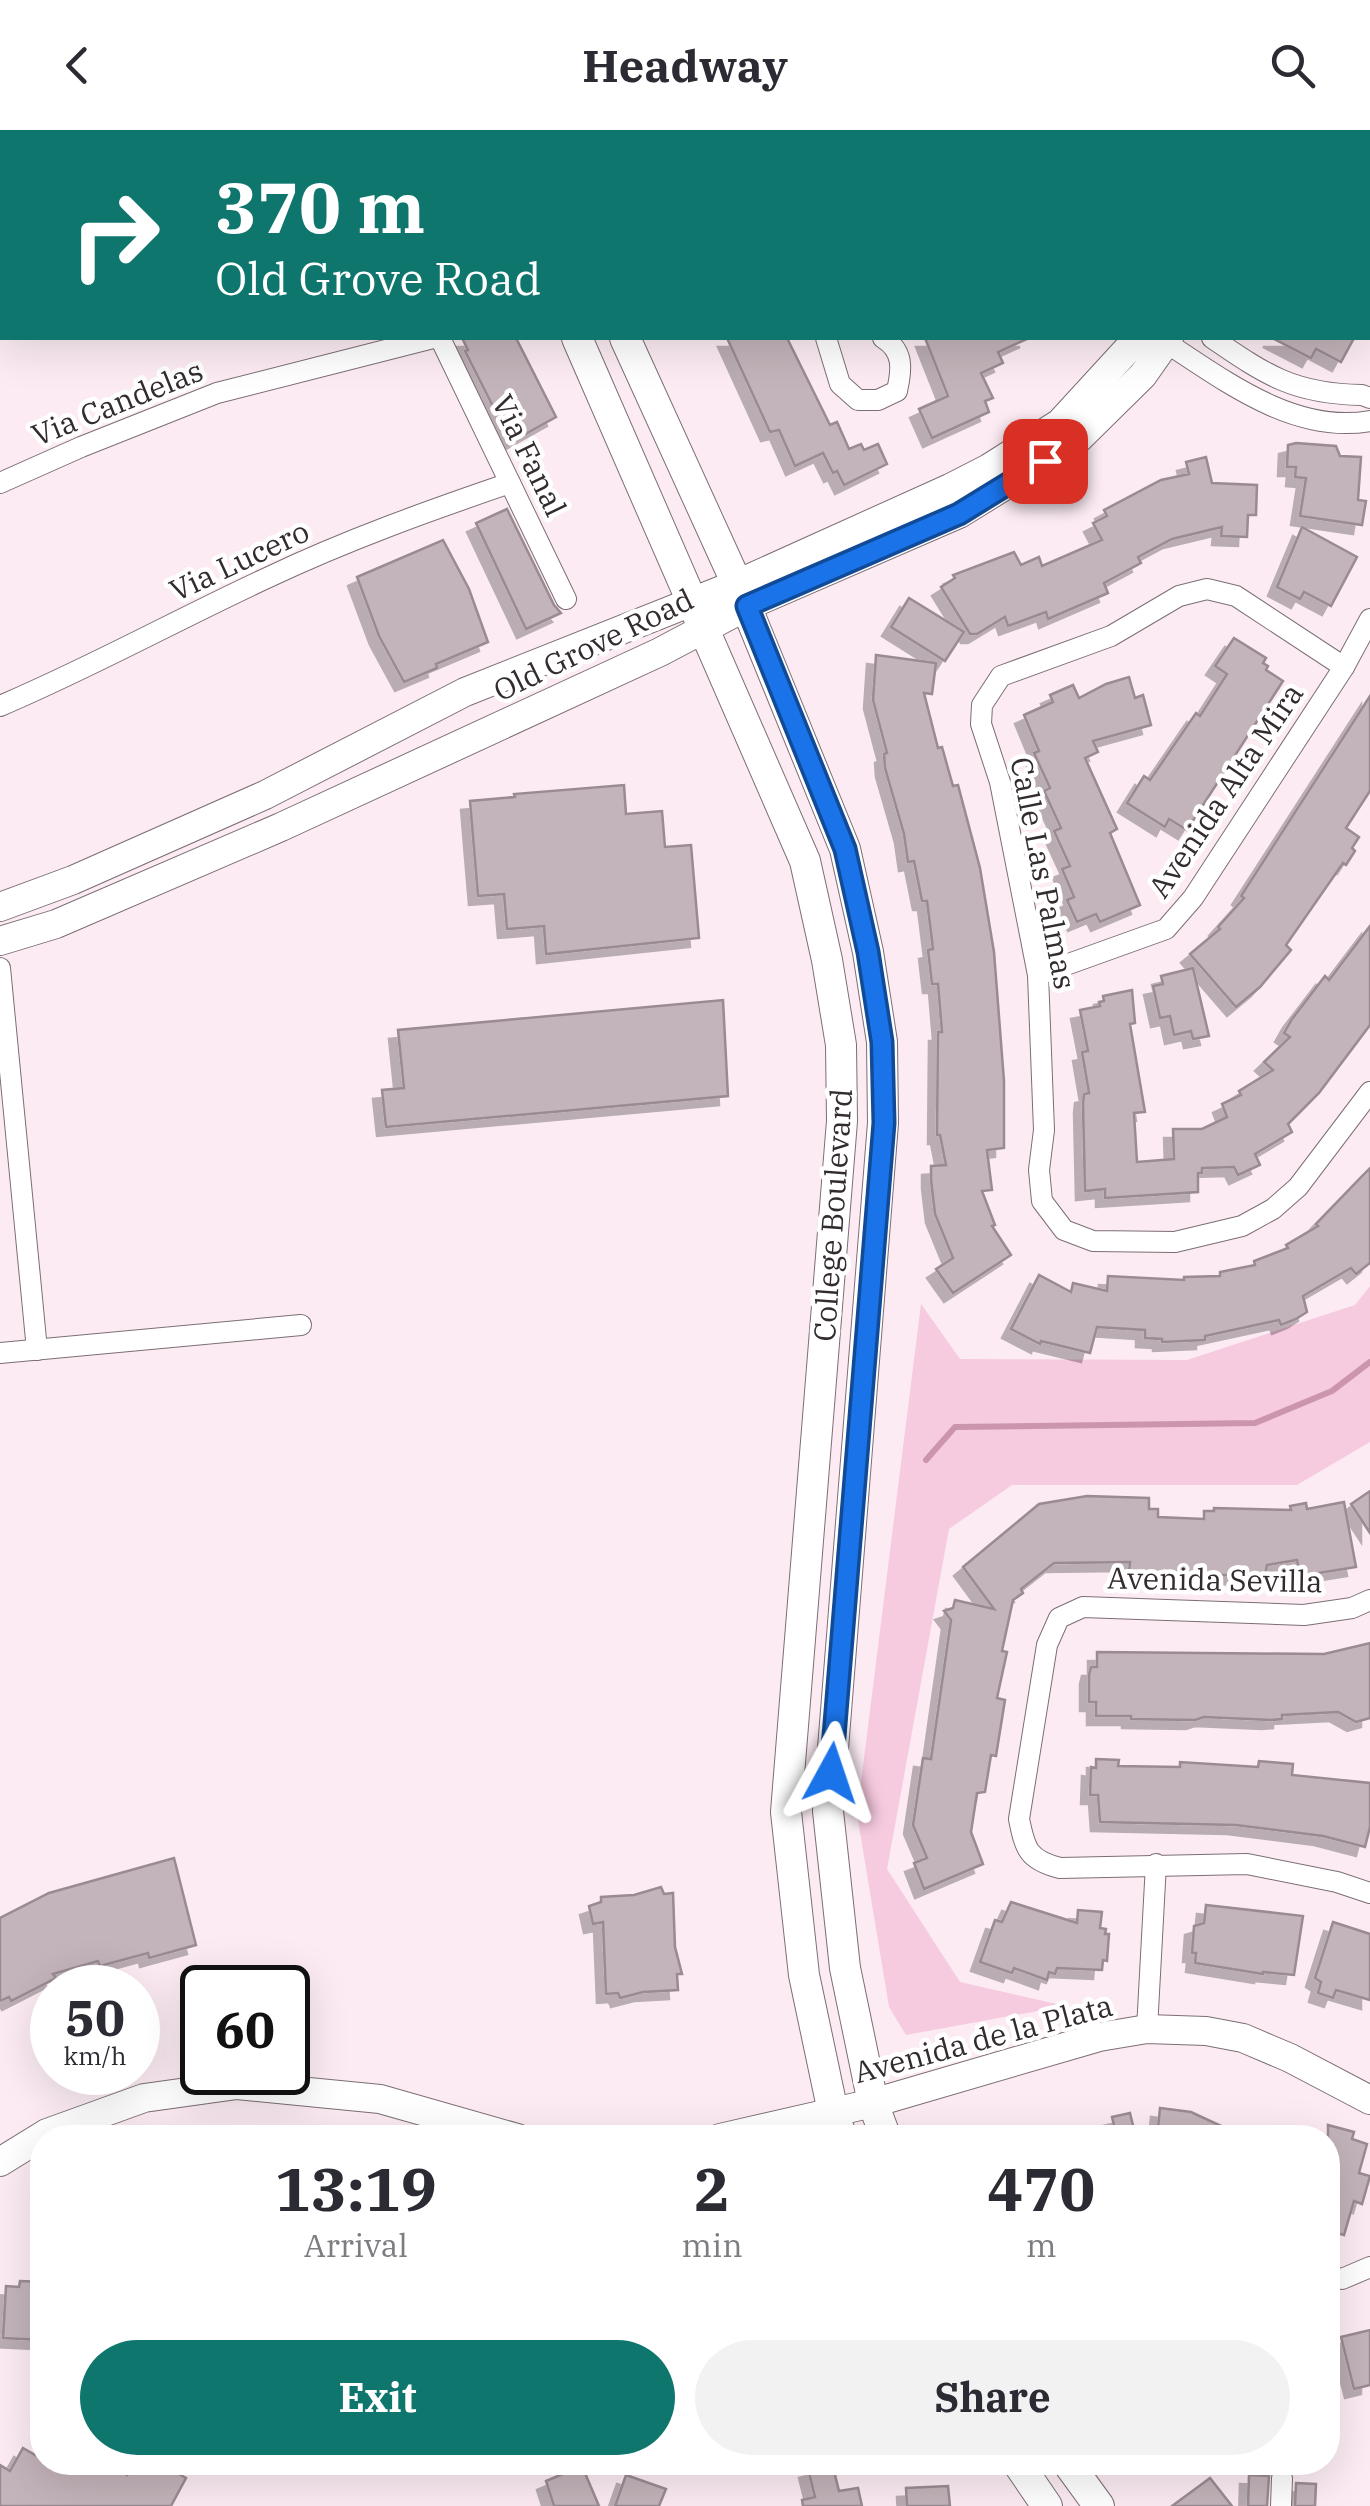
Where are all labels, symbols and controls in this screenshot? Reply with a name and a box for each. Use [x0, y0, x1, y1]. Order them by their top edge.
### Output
text: Headway [582, 36, 788, 94]
icon: back [50, 38, 105, 93]
icon: search [1265, 38, 1320, 93]
text: 370 m [215, 161, 425, 252]
icon: right [50, 170, 180, 300]
text: Old Grove Road [215, 249, 541, 307]
street label: Via Candelas [26, 350, 208, 454]
street label: Via Fanal [484, 388, 576, 522]
pin [1003, 419, 1088, 504]
icon: arrive [1018, 434, 1073, 489]
street label: Via Lucero [163, 511, 315, 609]
street label: Old Grove Road [487, 579, 699, 709]
street label: Avenida Alta Mira [1139, 675, 1311, 905]
street label: Calle Las Palmas [1002, 754, 1086, 992]
street label: College Boulevard [804, 1087, 860, 1343]
street label: Avenida Sevilla [1107, 1558, 1323, 1600]
position arrow [779, 1721, 883, 1825]
speed limit sign: 60 [180, 1965, 310, 2095]
text: 50 [65, 1985, 125, 2050]
street label: Avenida de la Plata [849, 1985, 1117, 2091]
text: km/h [63, 2039, 127, 2072]
text: 13:19 [275, 2149, 437, 2228]
text: 2 [694, 2149, 730, 2228]
text: 470 [987, 2149, 1095, 2228]
text: Arrival [304, 2224, 408, 2266]
text: min [682, 2224, 743, 2266]
text: m [1026, 2224, 1057, 2266]
button: Exit [80, 2340, 675, 2455]
button: Share [695, 2340, 1290, 2455]

